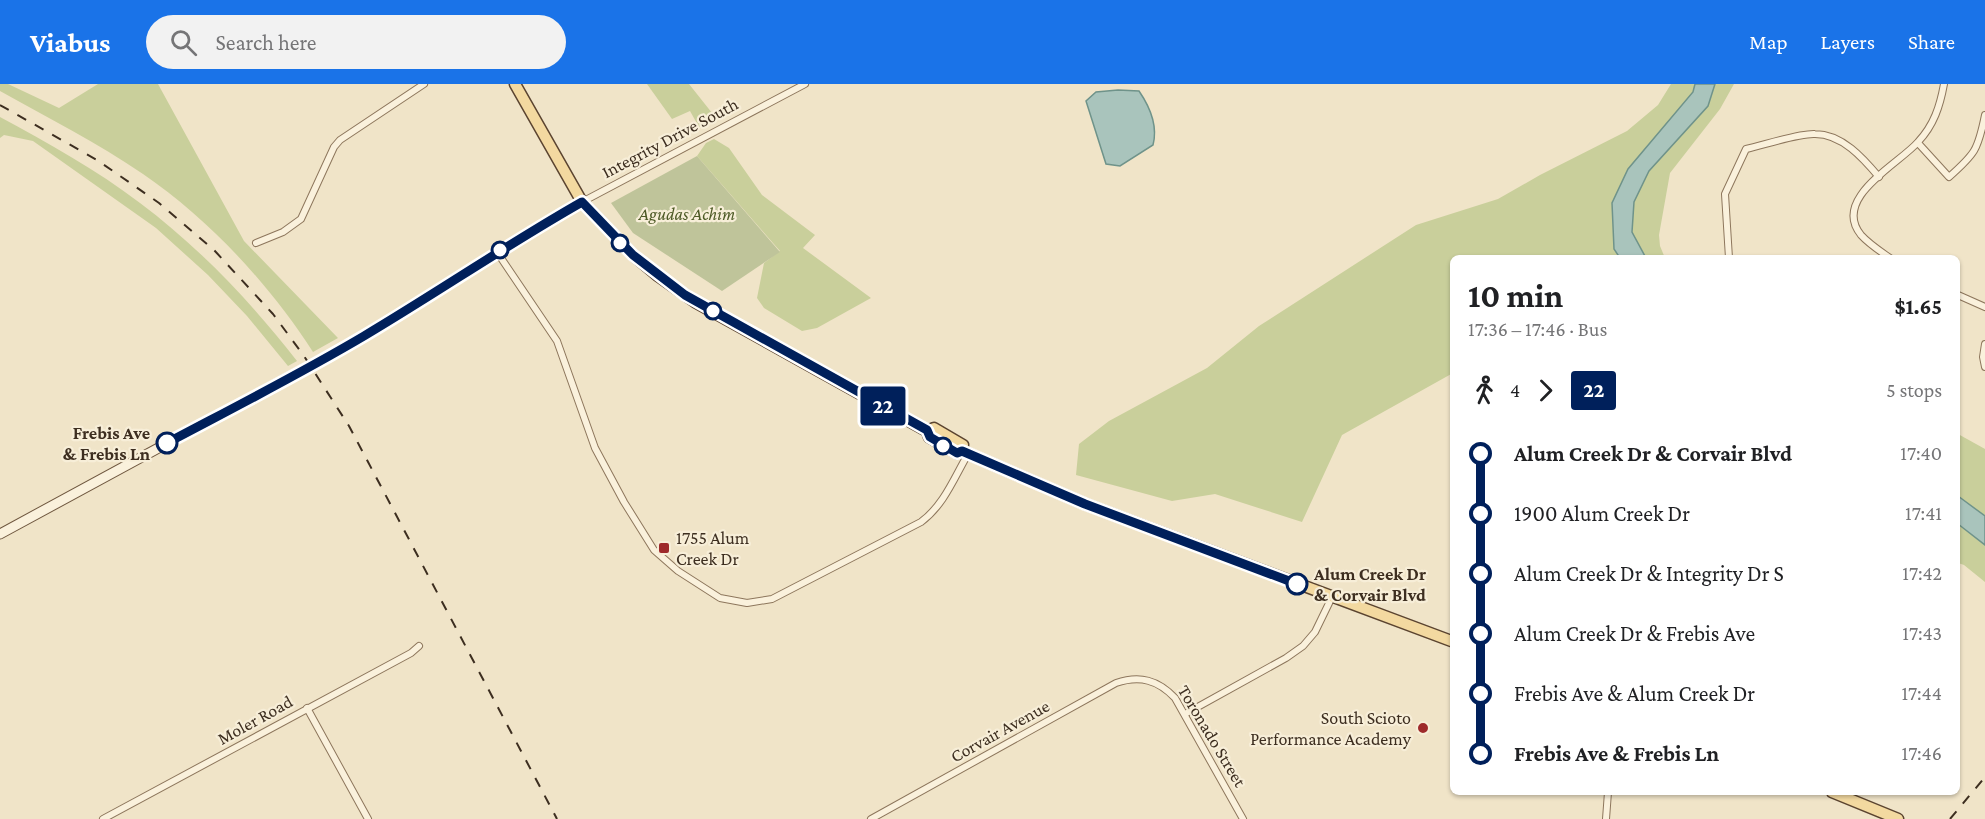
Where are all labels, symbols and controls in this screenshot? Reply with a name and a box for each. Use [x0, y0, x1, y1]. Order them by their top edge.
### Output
search box [146, 15, 566, 69]
icon: search [167, 26, 200, 59]
text: Viabus [30, 27, 110, 58]
text: Search here [215, 30, 316, 55]
text: Map [1749, 30, 1788, 54]
text: Layers [1821, 30, 1875, 54]
text: Share [1908, 30, 1955, 54]
street label: Integrity Drive South [599, 94, 742, 182]
park label: Agudas Achim [638, 204, 735, 224]
unlabelled marker [611, 234, 629, 252]
unlabelled marker [491, 241, 509, 259]
text: 10 min [1468, 277, 1563, 314]
text: $1.65 [1894, 294, 1942, 319]
unlabelled marker [704, 302, 722, 320]
text: 17:36 – 17:46 · Bus [1468, 318, 1607, 340]
icon: walk [1468, 374, 1501, 407]
icon: forward [1529, 374, 1562, 407]
text: 22 [1583, 378, 1604, 402]
text: 4 [1510, 379, 1520, 401]
text: 5 stops [1886, 379, 1942, 401]
line badge: 22 [856, 386, 910, 426]
text: 22 [872, 394, 894, 418]
place label: Frebis Ave & Frebis Ln [63, 423, 151, 464]
marker: Frebis Ave & Frebis Ln [156, 432, 178, 454]
unlabelled marker [934, 437, 952, 455]
text: Alum Creek Dr & Corvair Blvd [1514, 441, 1792, 466]
text: 17:40 [1900, 442, 1942, 464]
text: 1900 Alum Creek Dr [1514, 501, 1690, 526]
text: 17:41 [1905, 502, 1942, 524]
place label: 1755 Alum Creek Dr [676, 528, 750, 569]
marker: 1755 Alum Creek Dr [657, 541, 671, 555]
text: Alum Creek Dr & Integrity Dr S [1514, 561, 1784, 586]
text: 17:42 [1902, 562, 1942, 584]
place label: Alum Creek Dr & Corvair Blvd [1313, 564, 1426, 605]
marker: Alum Creek Dr & Corvair Blvd [1286, 573, 1308, 595]
text: Alum Creek Dr & Frebis Ave [1514, 621, 1755, 646]
text: 17:43 [1902, 622, 1942, 644]
text: Frebis Ave & Alum Creek Dr [1514, 681, 1755, 706]
street label: Toronado Street [1174, 682, 1251, 791]
text: 17:44 [1901, 682, 1942, 704]
street label: Moler Road [214, 691, 297, 749]
street label: Corvair Avenue [947, 696, 1053, 766]
place label: South Scioto Performance Academy [1250, 708, 1412, 749]
marker: South Scioto Performance Academy [1416, 721, 1430, 735]
text: Frebis Ave & Frebis Ln [1514, 741, 1719, 766]
text: 17:46 [1901, 742, 1942, 764]

